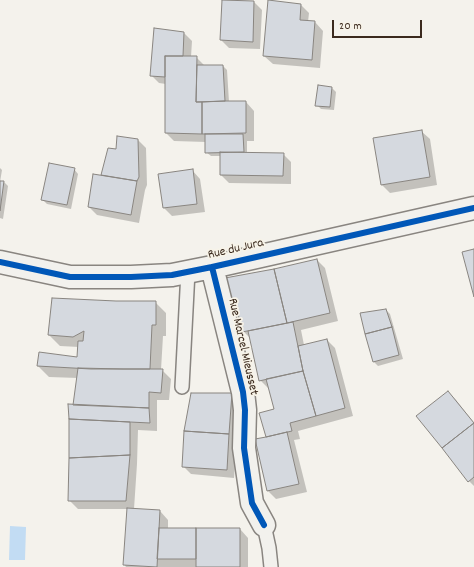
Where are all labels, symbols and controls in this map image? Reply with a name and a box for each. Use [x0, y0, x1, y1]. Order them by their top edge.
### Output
scale bar [334, 12, 424, 38]
text: 20 m [339, 18, 362, 35]
street label: Rue du Jura [207, 236, 265, 264]
street label: Rue Marcel Mieusset [223, 297, 261, 397]

